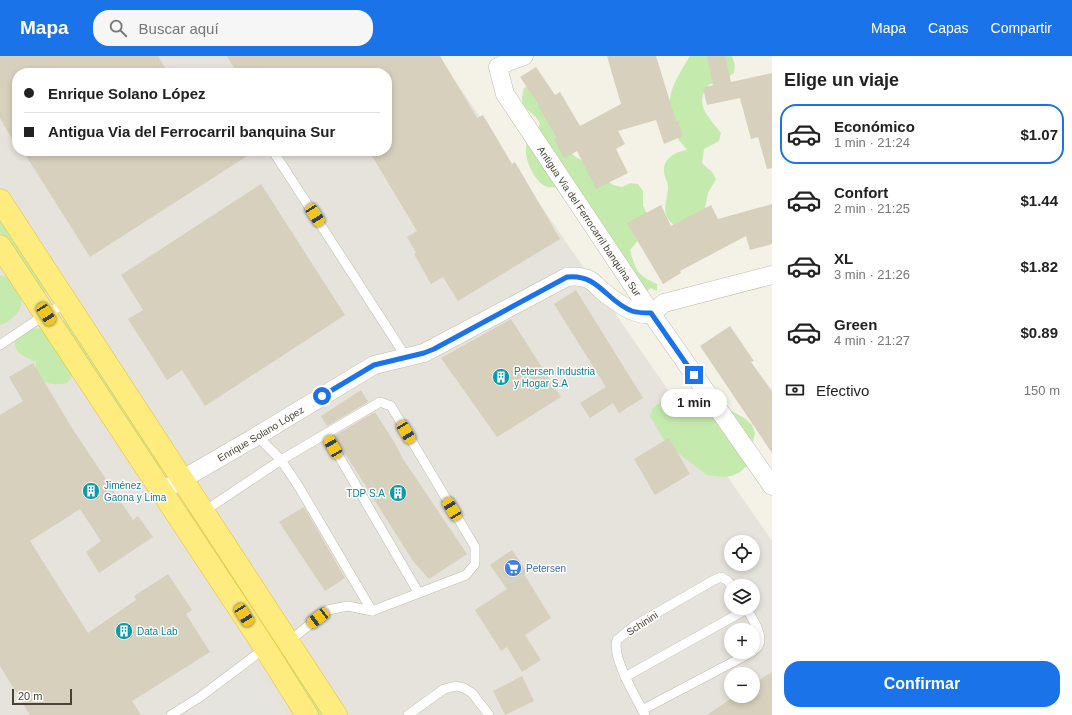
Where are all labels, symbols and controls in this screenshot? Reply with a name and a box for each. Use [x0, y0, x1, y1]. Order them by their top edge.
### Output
search box [93, 10, 373, 46]
text: Mapa [20, 17, 69, 38]
icon: search [107, 17, 129, 39]
text: Buscar aquí [139, 20, 219, 37]
text: Mapa [871, 20, 906, 36]
text: Capas [928, 20, 969, 36]
text: Compartir [991, 20, 1052, 36]
text: Elige un viaje [784, 70, 899, 90]
text: Enrique Solano López [48, 85, 206, 102]
icon: car [786, 116, 822, 152]
text: Económico [834, 118, 915, 135]
text: Antigua Via del Ferrocarril banquina Sur [48, 123, 335, 140]
text: $1.07 [1020, 126, 1058, 143]
text: 1 min · 21:24 [834, 135, 910, 150]
street label: Antigua Via del Ferrocarril banquina Sur [535, 144, 644, 299]
icon: car [786, 182, 822, 218]
text: Confort [834, 184, 888, 201]
text: $1.44 [1020, 192, 1058, 209]
text: 2 min · 21:25 [834, 201, 910, 216]
car [303, 202, 327, 228]
icon: car [786, 248, 822, 284]
text: XL [834, 250, 853, 267]
text: $1.82 [1020, 258, 1058, 275]
text: 3 min · 21:26 [834, 267, 910, 282]
car [34, 301, 58, 327]
icon: car [786, 314, 822, 350]
text: Green [834, 316, 877, 333]
text: $0.89 [1020, 324, 1058, 341]
text: 4 min · 21:27 [834, 333, 910, 348]
place label: Petersen Industria y Hogar S.A [514, 366, 596, 389]
route end [685, 366, 703, 384]
building icon: Petersen Industria y Hogar S.A [491, 367, 511, 387]
icon: cash [784, 379, 806, 401]
text: Efectivo [816, 382, 869, 399]
text: 150 m [1024, 383, 1060, 398]
route start [313, 387, 331, 405]
callout: 1 min [661, 389, 727, 417]
text: 1 min [677, 395, 711, 410]
street label: Enrique Solano López [216, 404, 306, 464]
car [395, 419, 417, 445]
car [322, 434, 344, 460]
place label: Jiménez Gaona y Lima [104, 480, 167, 503]
building icon: Jiménez Gaona y Lima [81, 481, 101, 501]
building icon: TDP S.A [388, 483, 408, 503]
place label: TDP S.A [346, 488, 385, 499]
car [441, 496, 463, 522]
map controls [724, 535, 760, 703]
button: locate [724, 535, 760, 571]
supermarket icon: Petersen [503, 558, 523, 578]
place label: Petersen [526, 563, 566, 574]
button: layers [724, 579, 760, 615]
car [232, 602, 256, 628]
car [305, 606, 331, 630]
street label: Schinini [625, 609, 660, 638]
building icon: Data Lab [114, 621, 134, 641]
button: + [724, 623, 760, 659]
place label: Data Lab [137, 626, 178, 637]
button: Confirmar [784, 661, 1060, 707]
button: − [724, 667, 760, 703]
scale bar [12, 687, 72, 706]
text: 20 m [18, 690, 42, 702]

